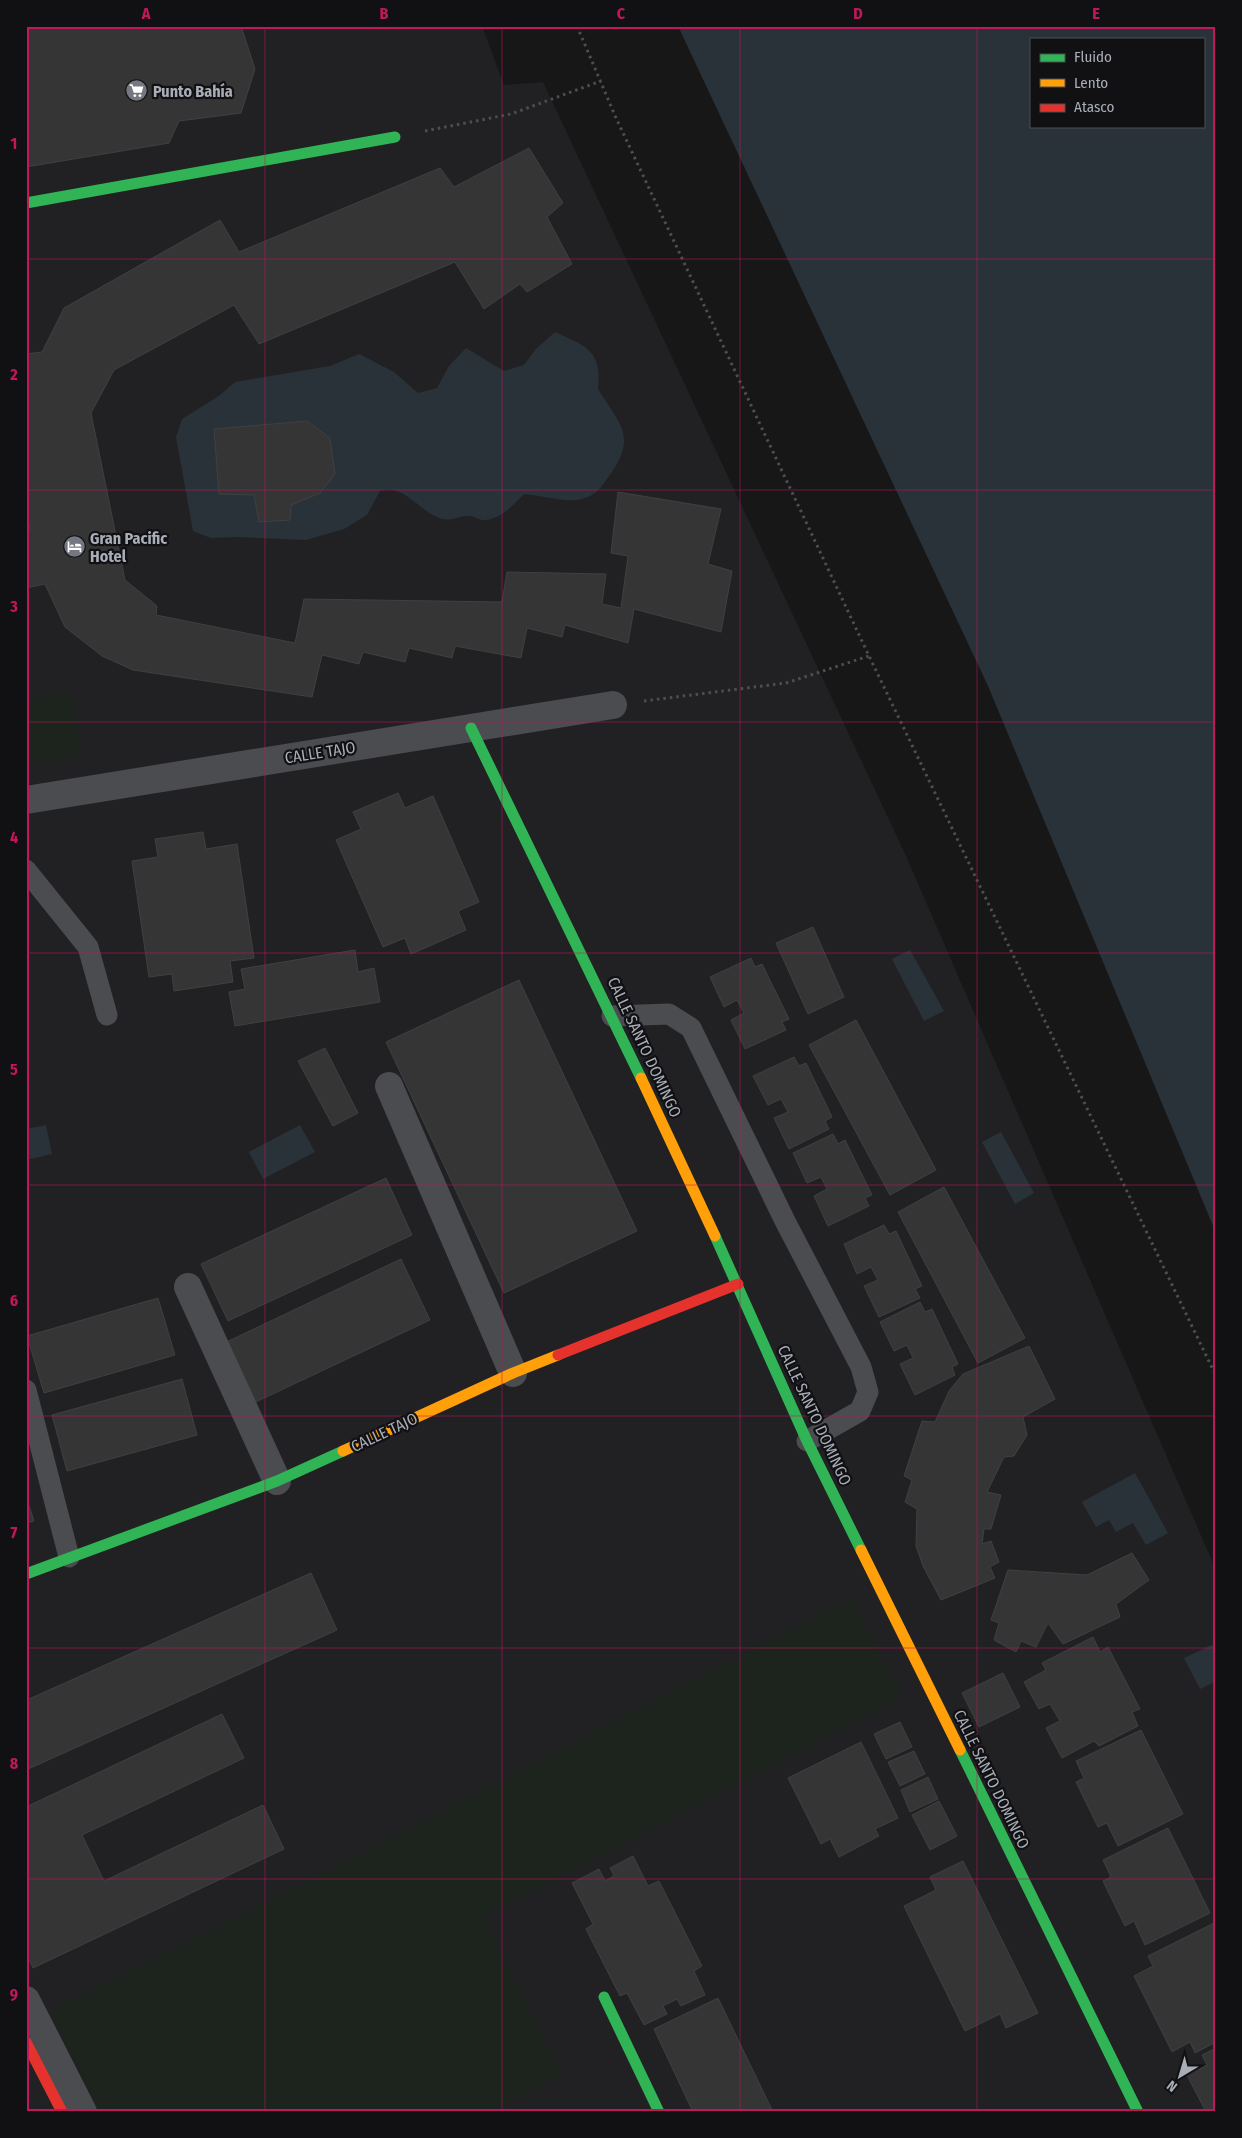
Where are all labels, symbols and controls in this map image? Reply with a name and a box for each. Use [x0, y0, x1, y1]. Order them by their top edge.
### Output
text: A [141, 4, 151, 23]
text: B [380, 4, 389, 23]
text: C [617, 4, 626, 23]
text: D [853, 4, 863, 23]
text: E [1092, 4, 1100, 23]
legend [1030, 38, 1204, 128]
text: Fluido [1074, 48, 1112, 66]
text: Lento [1074, 74, 1108, 92]
supermarket icon: Punto Bahía [125, 79, 149, 103]
place label: Punto Bahía [153, 82, 233, 101]
text: Atasco [1074, 98, 1114, 116]
text: 1 [11, 134, 17, 153]
text: 2 [9, 365, 18, 384]
place label: Gran Pacific Hotel [90, 529, 167, 566]
hotel icon: Gran Pacific Hotel [62, 535, 86, 559]
text: 3 [9, 597, 18, 616]
street label: CALLE TAJO [283, 738, 357, 767]
text: 4 [10, 828, 18, 847]
street label: CALLE SANTO DOMINGO [604, 974, 685, 1120]
text: 5 [10, 1060, 18, 1079]
text: 6 [10, 1291, 18, 1310]
street label: CALLE SANTO DOMINGO [774, 1342, 855, 1488]
street label: CALLE TAJO [348, 1409, 421, 1456]
text: 7 [11, 1523, 18, 1542]
street label: CALLE SANTO DOMINGO [950, 1707, 1033, 1852]
text: 8 [10, 1754, 19, 1773]
text: 9 [10, 1985, 18, 2004]
north arrow [1154, 2050, 1204, 2100]
text: N [1164, 2077, 1181, 2095]

